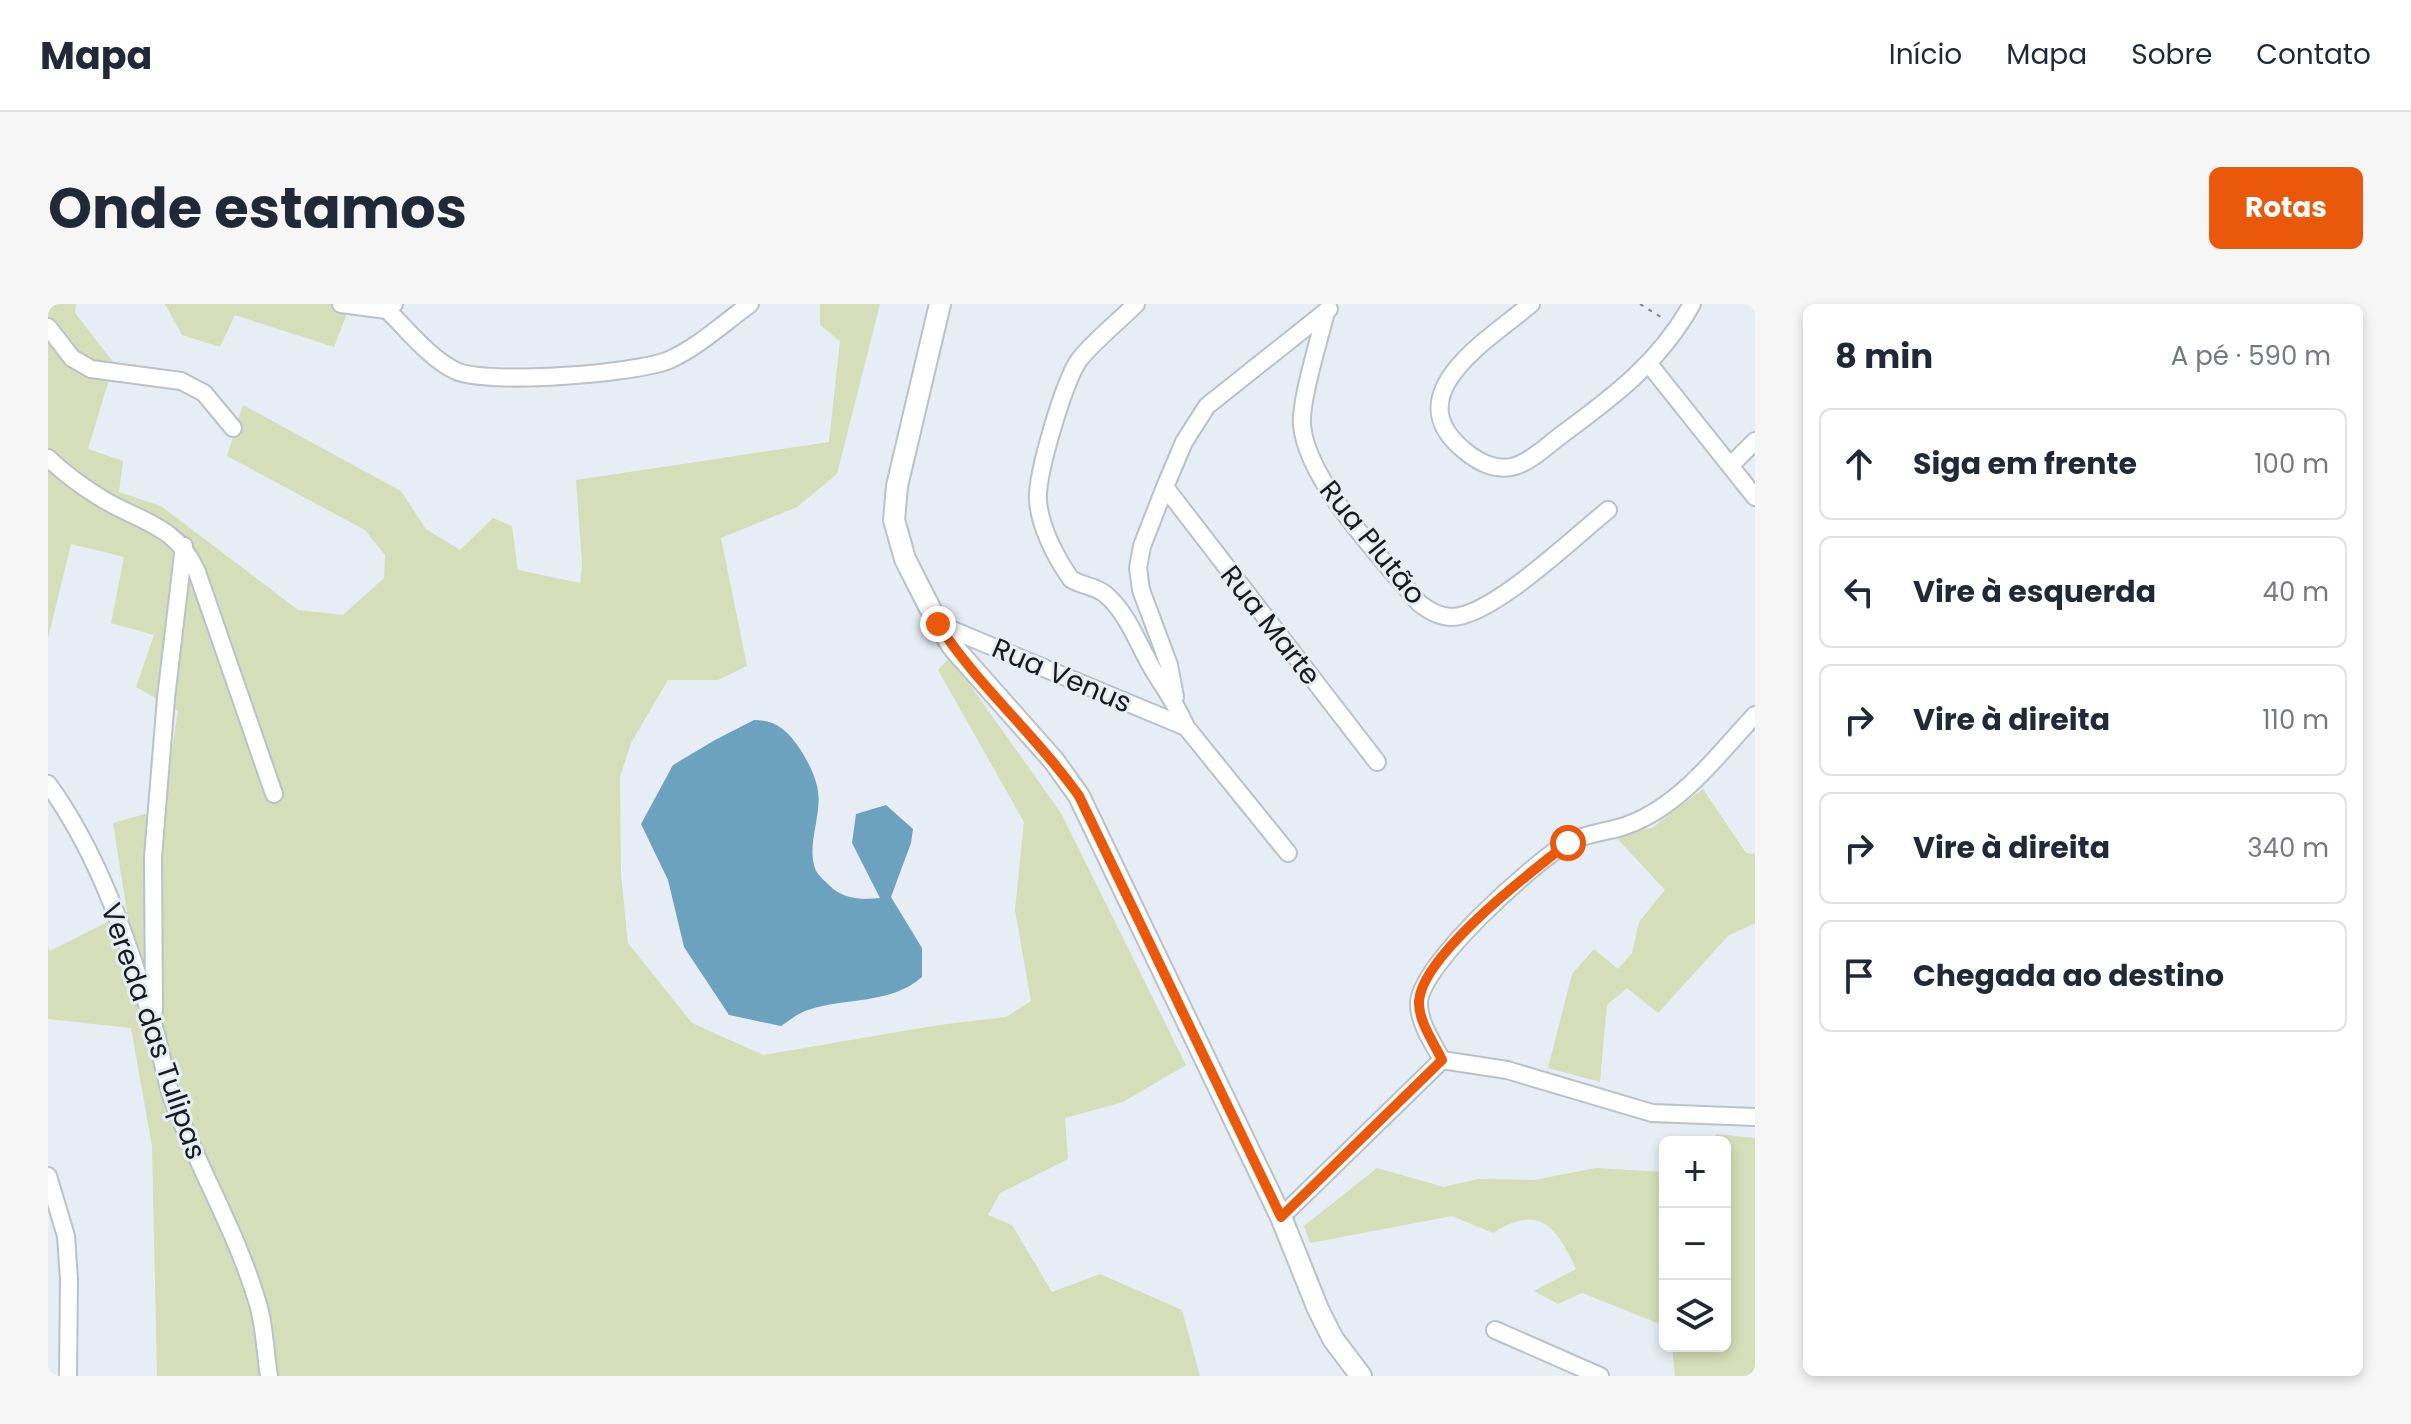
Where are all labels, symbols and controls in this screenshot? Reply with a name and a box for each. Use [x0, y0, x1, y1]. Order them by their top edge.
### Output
text: Mapa [40, 29, 152, 82]
text: Início [1889, 35, 1962, 74]
text: Mapa [2006, 35, 2087, 74]
text: Sobre [2131, 35, 2212, 74]
text: Contato [2256, 35, 2371, 74]
button: Rotas [2209, 167, 2363, 249]
text: Onde estamos [48, 169, 467, 248]
text: 8 min [1835, 332, 1933, 380]
text: A pé · 590 m [2171, 338, 2331, 374]
icon: ahead [1837, 442, 1881, 486]
text: Siga em frente [1913, 442, 2137, 485]
text: 100 m [2254, 446, 2329, 482]
street label: Rua Plutão [1310, 472, 1435, 613]
street label: Rua Marte [1211, 557, 1330, 693]
icon: left [1837, 570, 1881, 614]
text: Vire à esquerda [1913, 570, 2156, 613]
text: 40 m [2263, 574, 2329, 610]
route end [920, 606, 956, 642]
street label: Rua Venus [986, 629, 1138, 722]
icon: right [1837, 698, 1881, 742]
text: Vire à direita [1913, 698, 2110, 741]
text: 110 m [2262, 702, 2329, 738]
route start [1550, 825, 1586, 861]
icon: right [1837, 826, 1881, 870]
text: Vire à direita [1913, 826, 2110, 869]
text: 340 m [2247, 830, 2329, 866]
street label: Vereda das Tulipas [91, 898, 216, 1165]
icon: arrive [1837, 954, 1881, 998]
text: Chegada ao destino [1913, 954, 2224, 997]
map controls [1659, 1136, 1731, 1352]
button: + [1659, 1136, 1731, 1208]
button: − [1659, 1208, 1731, 1280]
button: layers [1659, 1280, 1731, 1352]

